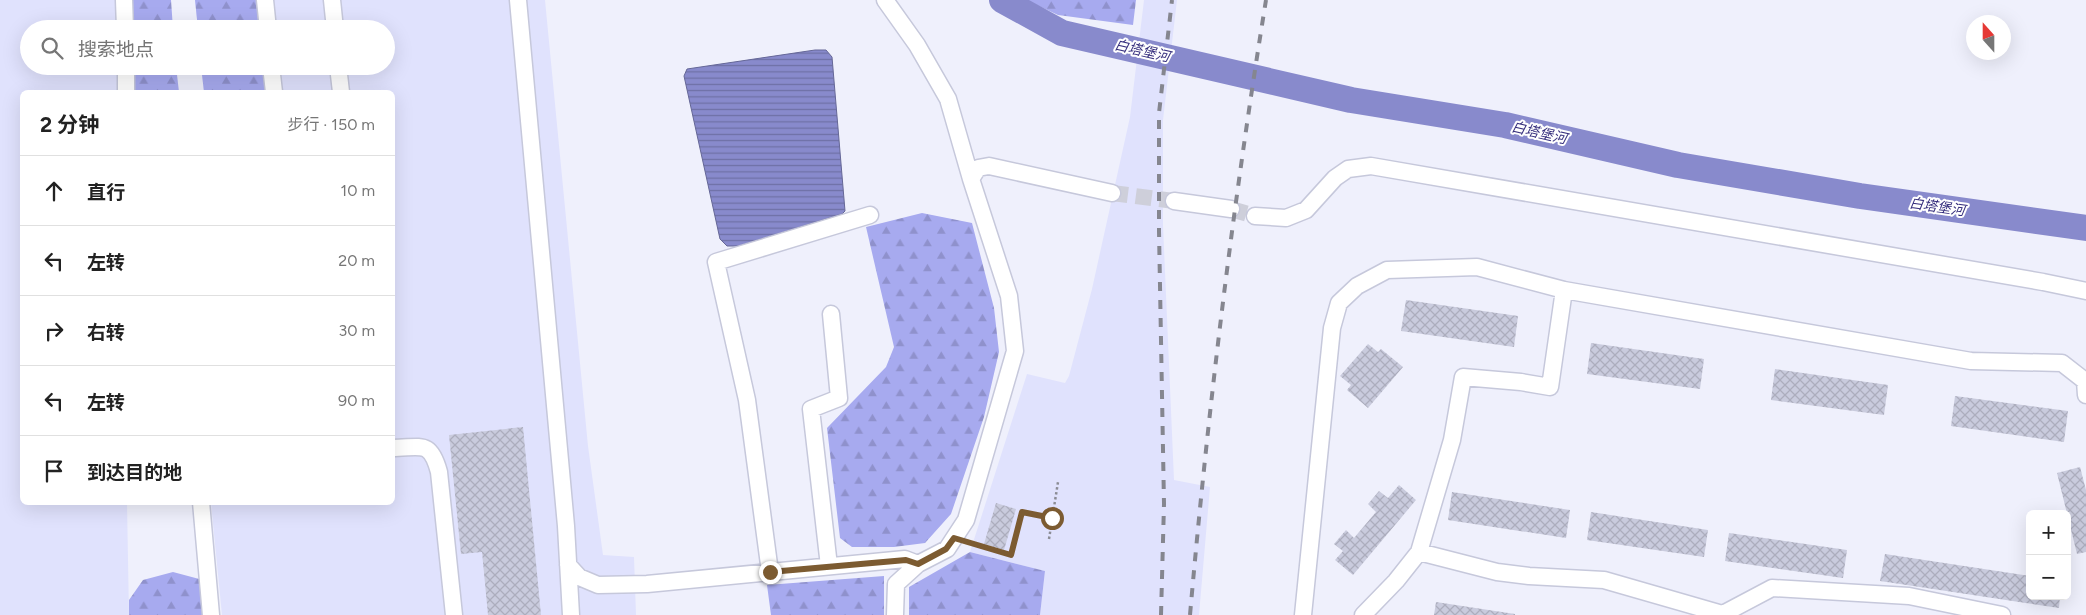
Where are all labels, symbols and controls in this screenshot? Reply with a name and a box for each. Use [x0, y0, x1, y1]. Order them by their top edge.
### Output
north arrow [1966, 15, 2011, 60]
search box [20, 20, 395, 75]
icon: search [38, 34, 66, 62]
water label: 白塔堡河 [1113, 36, 1174, 66]
text: 搜索地点 [78, 38, 154, 61]
text: 2 分钟 [40, 112, 99, 137]
text: 步行 · 150 m [287, 115, 375, 134]
water label: 白塔堡河 [1510, 118, 1571, 148]
icon: ahead [40, 177, 68, 205]
text: 直行 [87, 181, 125, 204]
text: 10 m [341, 181, 375, 200]
water label: 白塔堡河 [1908, 195, 1969, 220]
icon: left [40, 247, 68, 275]
text: 左转 [87, 251, 125, 274]
text: 20 m [338, 251, 375, 270]
icon: right [40, 317, 68, 345]
text: 右转 [87, 321, 125, 344]
text: 30 m [338, 321, 375, 340]
icon: left [40, 387, 68, 415]
text: 左转 [87, 391, 125, 414]
text: 90 m [338, 391, 375, 410]
icon: arrive [40, 457, 68, 485]
text: 到达目的地 [87, 461, 182, 484]
route start [1041, 507, 1064, 530]
map controls [2026, 510, 2071, 600]
button: + [2026, 510, 2071, 555]
button: − [2026, 555, 2071, 600]
route end [759, 561, 782, 584]

